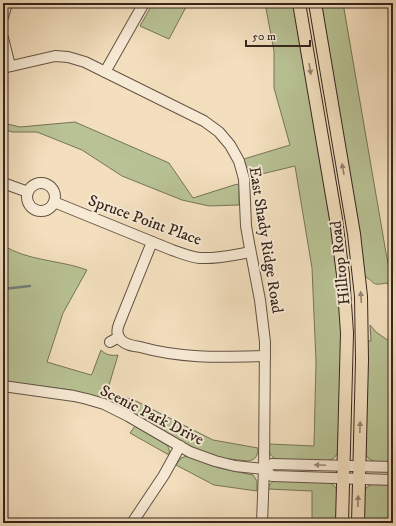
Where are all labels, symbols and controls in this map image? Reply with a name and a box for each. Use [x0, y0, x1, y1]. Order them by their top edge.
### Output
scale bar [246, 22, 310, 48]
text: 50 m [252, 29, 276, 44]
one-way arrow [308, 63, 314, 75]
one-way arrow [340, 163, 346, 175]
street label: East Shady Ridge Road [245, 165, 287, 315]
street label: Spruce Point Place [86, 190, 205, 250]
street label: Hilltop Road [326, 220, 354, 306]
one-way arrow [357, 291, 364, 303]
street label: Scenic Park Drive [97, 380, 208, 450]
one-way arrow [357, 420, 363, 433]
one-way arrow [313, 462, 326, 468]
one-way arrow [355, 494, 361, 507]

